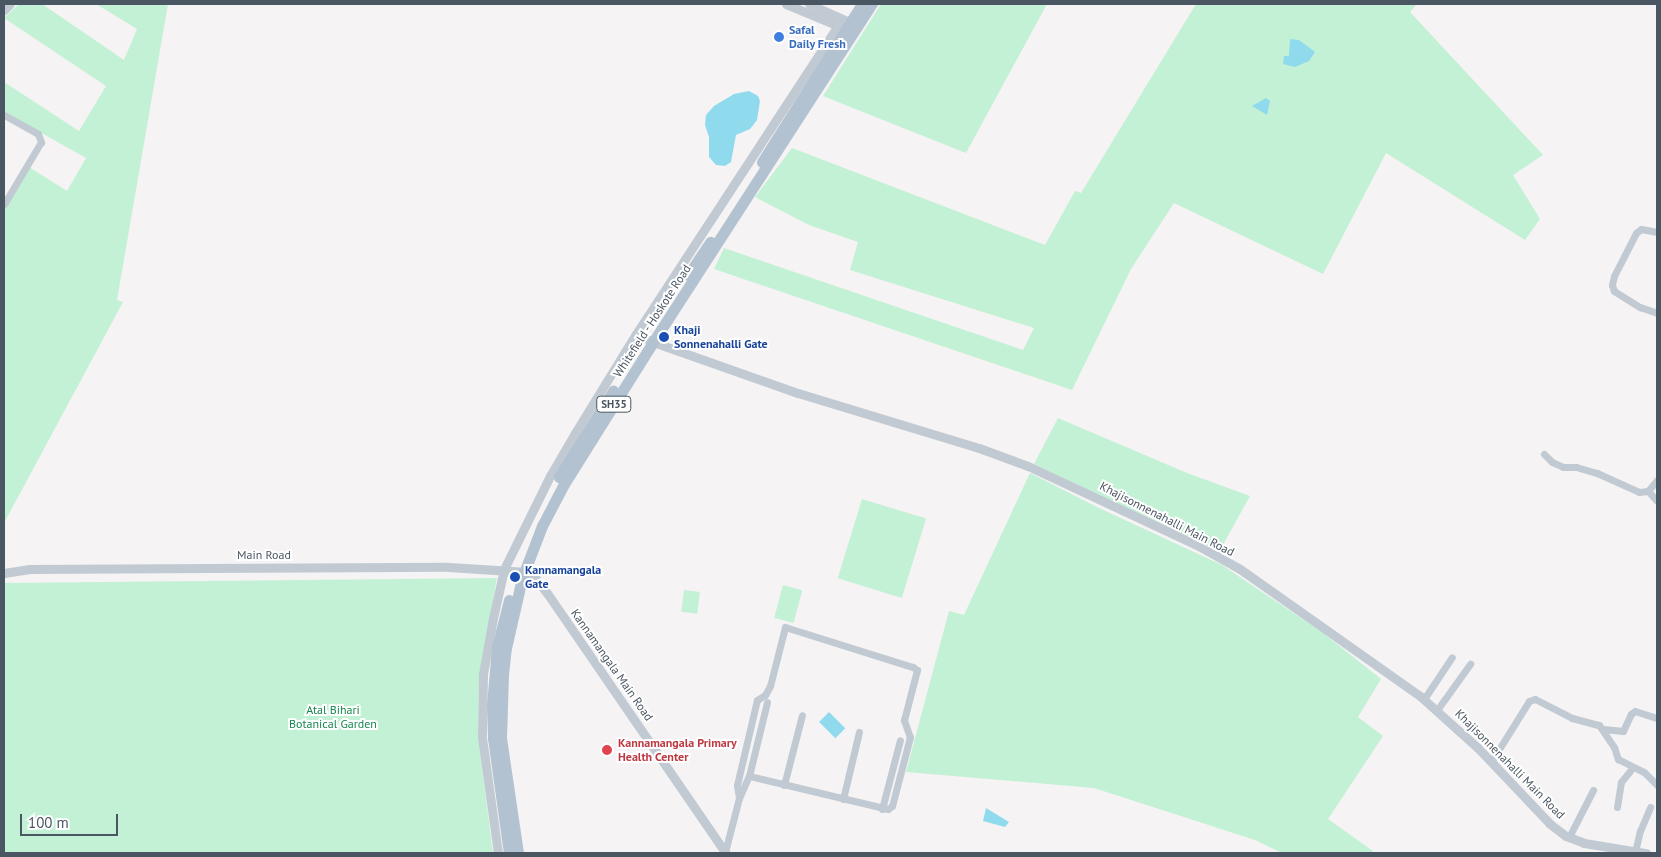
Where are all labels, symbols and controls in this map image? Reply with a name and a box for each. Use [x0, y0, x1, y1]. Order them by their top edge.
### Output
place label: Safal Daily Fresh [789, 23, 846, 51]
marker: Safal Daily Fresh [773, 31, 785, 43]
street label: Whitefield - Hoskote Road [610, 261, 694, 381]
place label: Khaji Sonnenahalli Gate [674, 323, 768, 351]
marker: Khaji Sonnenahalli Gate [658, 331, 670, 343]
road number: SH35 [595, 396, 633, 412]
street label: Khajisonnenahalli Main Road [1097, 479, 1237, 559]
street label: Main Road [237, 548, 291, 562]
place label: Kannamangala Gate [525, 563, 601, 591]
marker: Kannamangala Gate [509, 571, 521, 583]
street label: Kannamangala Main Road [568, 606, 656, 724]
park label: Atal Bihari Botanical Garden [289, 703, 377, 731]
street label: Khajisonnenahalli Main Road [1452, 706, 1568, 822]
place label: Kannamangala Primary Health Center [618, 736, 737, 764]
marker: Kannamangala Primary Health Center [600, 743, 614, 757]
scale bar [22, 804, 120, 836]
text: 100 m [28, 813, 69, 832]

